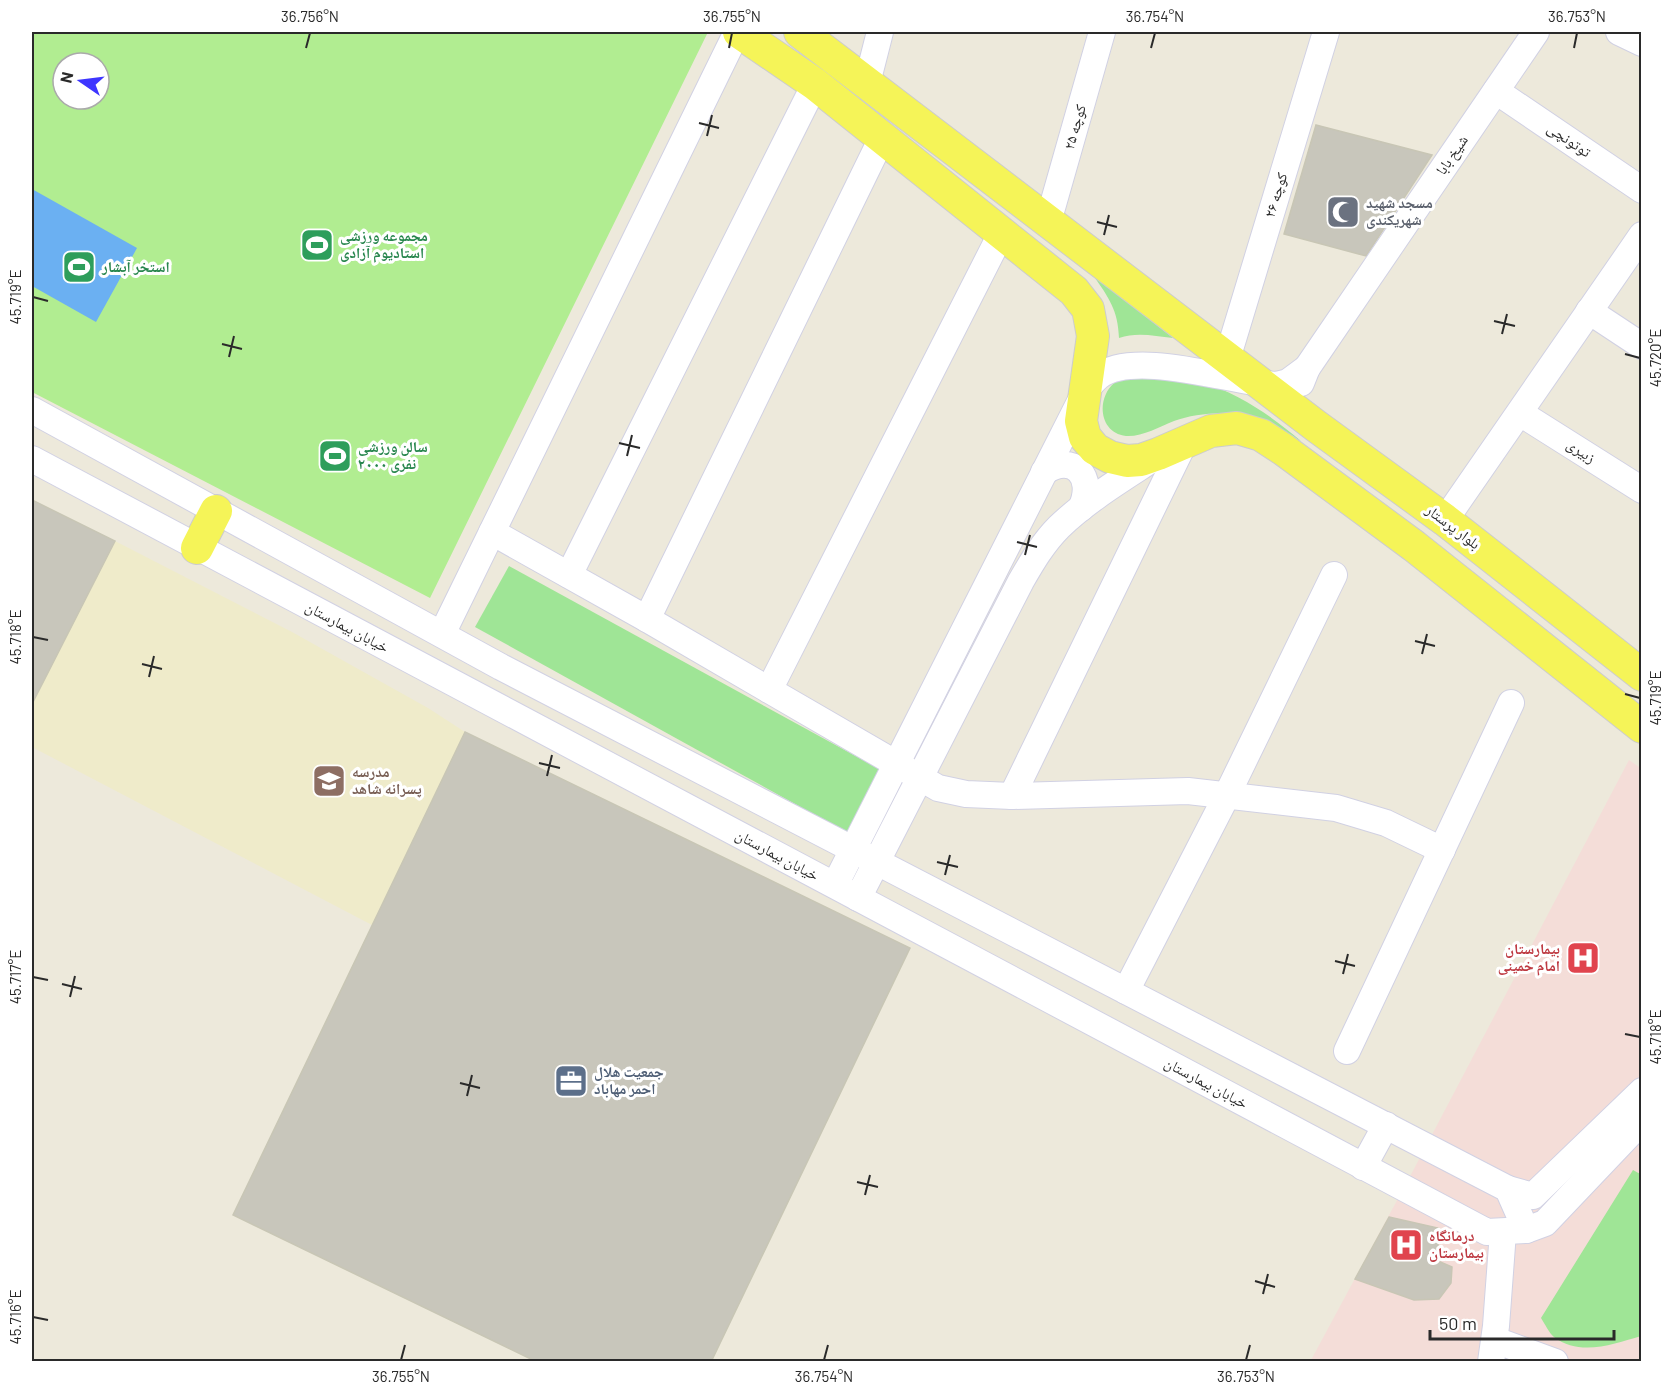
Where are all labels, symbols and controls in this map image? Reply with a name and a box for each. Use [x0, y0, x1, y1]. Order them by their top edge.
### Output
text: 36.756°N [281, 7, 339, 25]
text: 36.755°N [703, 7, 761, 25]
text: 36.754°N [1126, 7, 1184, 25]
text: 36.753°N [1548, 7, 1606, 25]
north arrow [51, 51, 111, 111]
text: N [55, 70, 76, 85]
street label: کوچه ۲۵ [1059, 102, 1090, 152]
street label: توتونچی [1543, 118, 1595, 162]
street label: شیخ بابا [1431, 131, 1473, 179]
street label: کوچه ۲۶ [1260, 170, 1291, 220]
place label: مسجد شهید شهریکندی [1366, 193, 1433, 229]
mosque icon: مسجد شهید شهریکندی [1325, 194, 1361, 230]
place label: مجموعه ورزشی استادیوم آزادی [340, 226, 428, 263]
sports icon: مجموعه ورزشی استادیوم آزادی [299, 227, 335, 263]
sports icon: استخر آبشار [61, 249, 97, 285]
place label: استخر آبشار [101, 257, 170, 276]
text: 45.719°E [6, 269, 24, 325]
text: 45.720°E [1646, 329, 1664, 387]
street label: زبیری [1563, 434, 1599, 468]
place label: سالن ورزشی ۲۰۰۰ نفری [358, 437, 428, 473]
sports icon: سالن ورزشی ۲۰۰۰ نفری [317, 438, 353, 474]
street label: بلوار پرستار [1421, 499, 1484, 553]
street label: خیابان بیمارستان [302, 597, 393, 658]
text: 45.718°E [6, 609, 24, 665]
text: 45.719°E [1646, 670, 1664, 726]
place label: مدرسه پسرانه شاهد [352, 762, 422, 798]
school or university icon: مدرسه پسرانه شاهد [311, 763, 347, 799]
street label: خیابان بیمارستان [732, 825, 823, 886]
place label: بیمارستان امام خمینی [1498, 939, 1560, 976]
hospital icon: بیمارستان امام خمینی [1565, 940, 1601, 976]
text: 45.717°E [6, 950, 24, 1004]
text: 45.718°E [1646, 1009, 1664, 1065]
street label: خیابان بیمارستان [1161, 1053, 1252, 1114]
place label: جمعیت هلال احمر مهاباد [594, 1062, 664, 1098]
office icon: جمعیت هلال احمر مهاباد [553, 1063, 589, 1099]
place label: درمانگاه بیمارستان [1429, 1226, 1484, 1262]
hospital icon: درمانگاه بیمارستان [1388, 1227, 1424, 1263]
text: 45.716°E [6, 1289, 24, 1345]
scale bar [1430, 1303, 1614, 1341]
text: 50 m [1439, 1312, 1477, 1334]
text: 36.755°N [372, 1367, 430, 1385]
text: 36.754°N [795, 1367, 853, 1385]
text: 36.753°N [1217, 1367, 1275, 1385]

